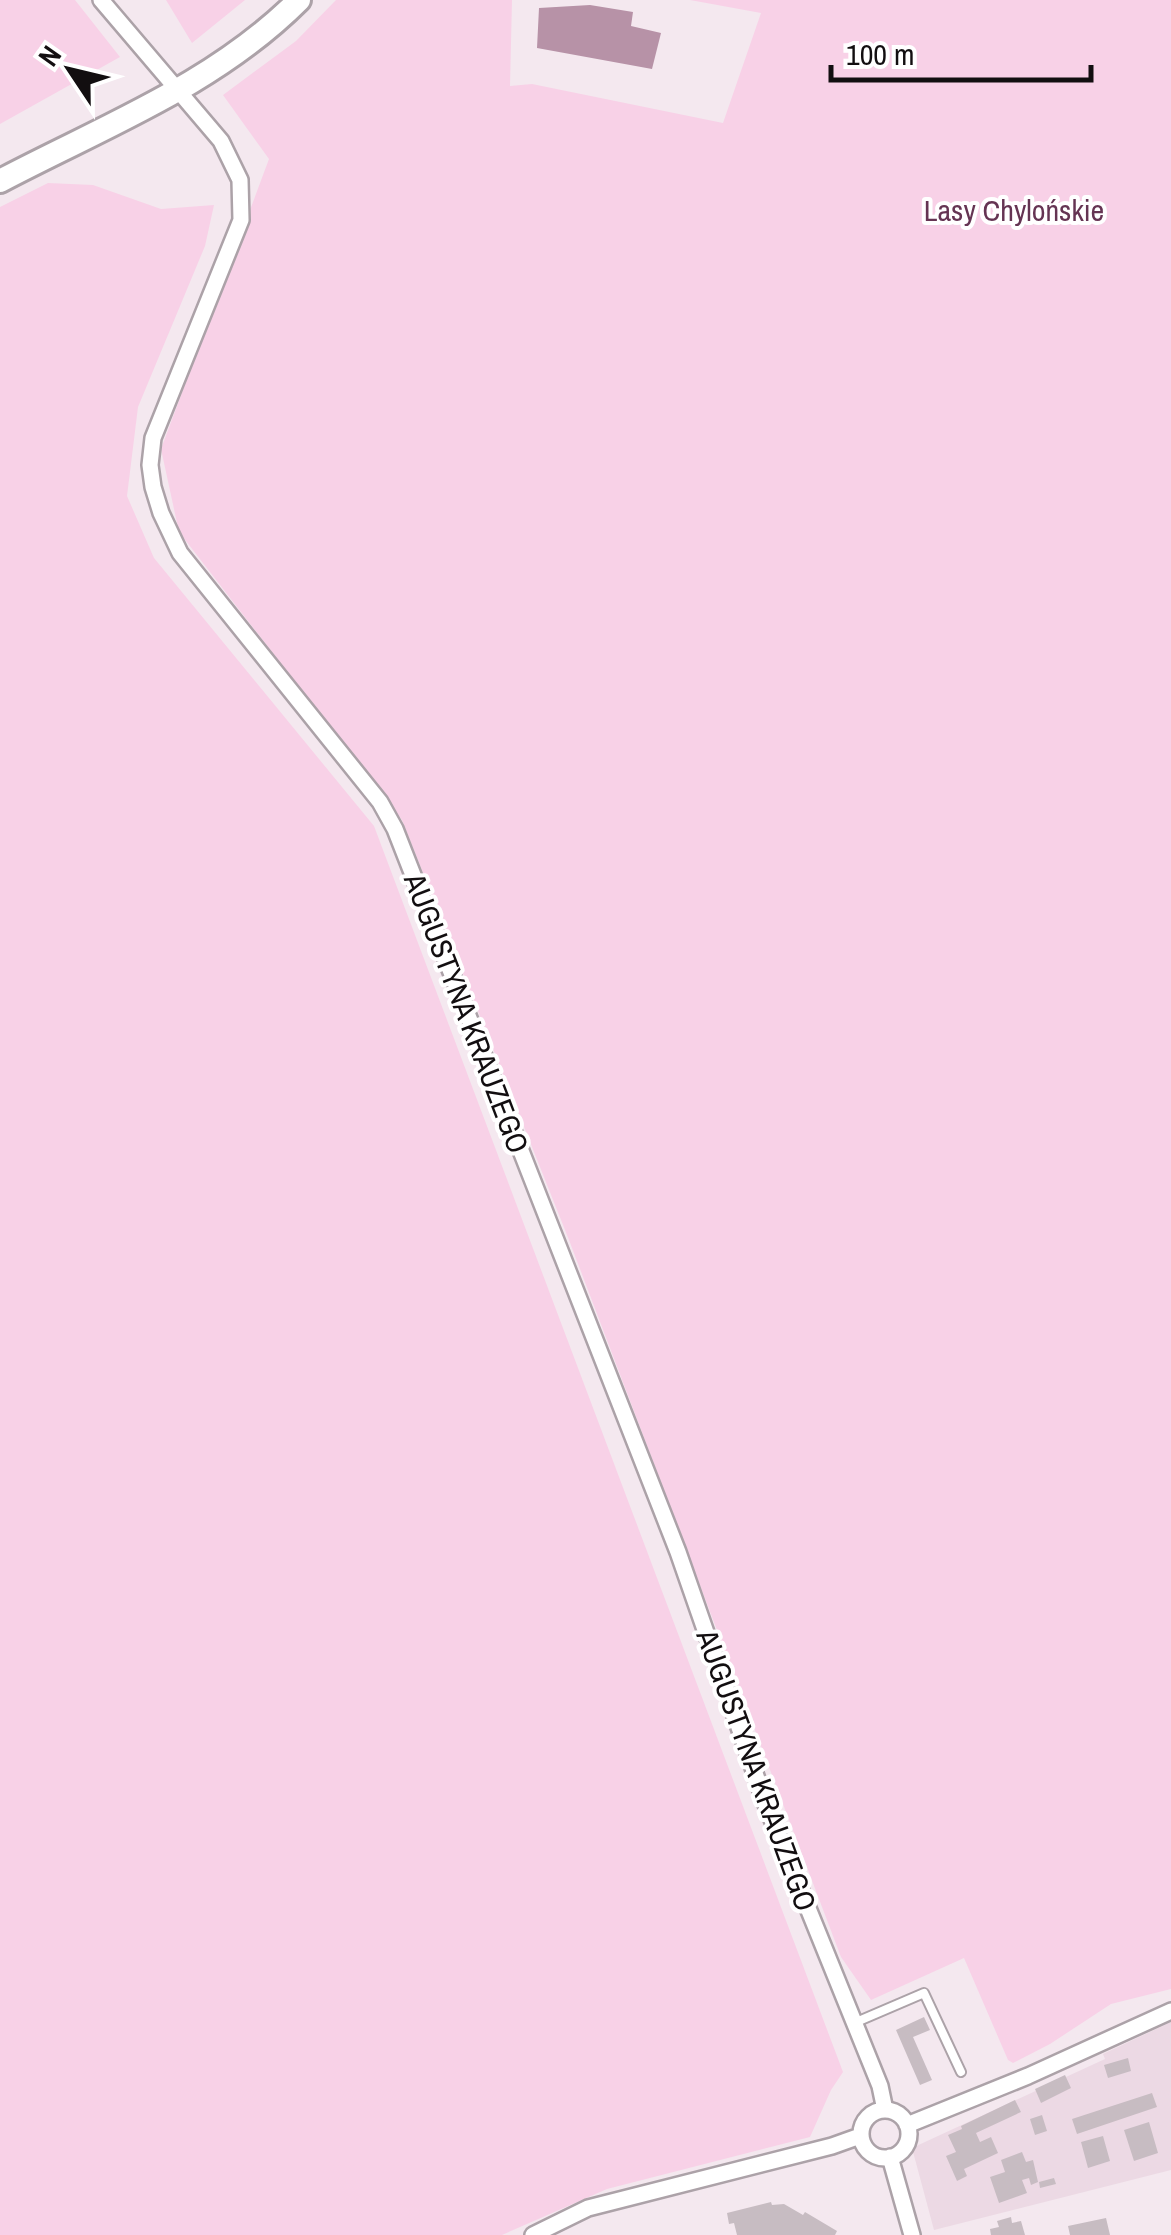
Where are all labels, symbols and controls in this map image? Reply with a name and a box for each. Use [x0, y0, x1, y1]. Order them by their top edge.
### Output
north arrow [20, 20, 120, 120]
scale bar [831, 20, 1091, 82]
text: 100 m [846, 34, 914, 74]
text: N [29, 38, 70, 73]
park label: Lasy Chylońskie [924, 190, 1104, 230]
street label: AUGUSTYNA KRAUZEGO [395, 866, 539, 1159]
street label: AUGUSTYNA KRAUZEGO [687, 1623, 827, 1916]

